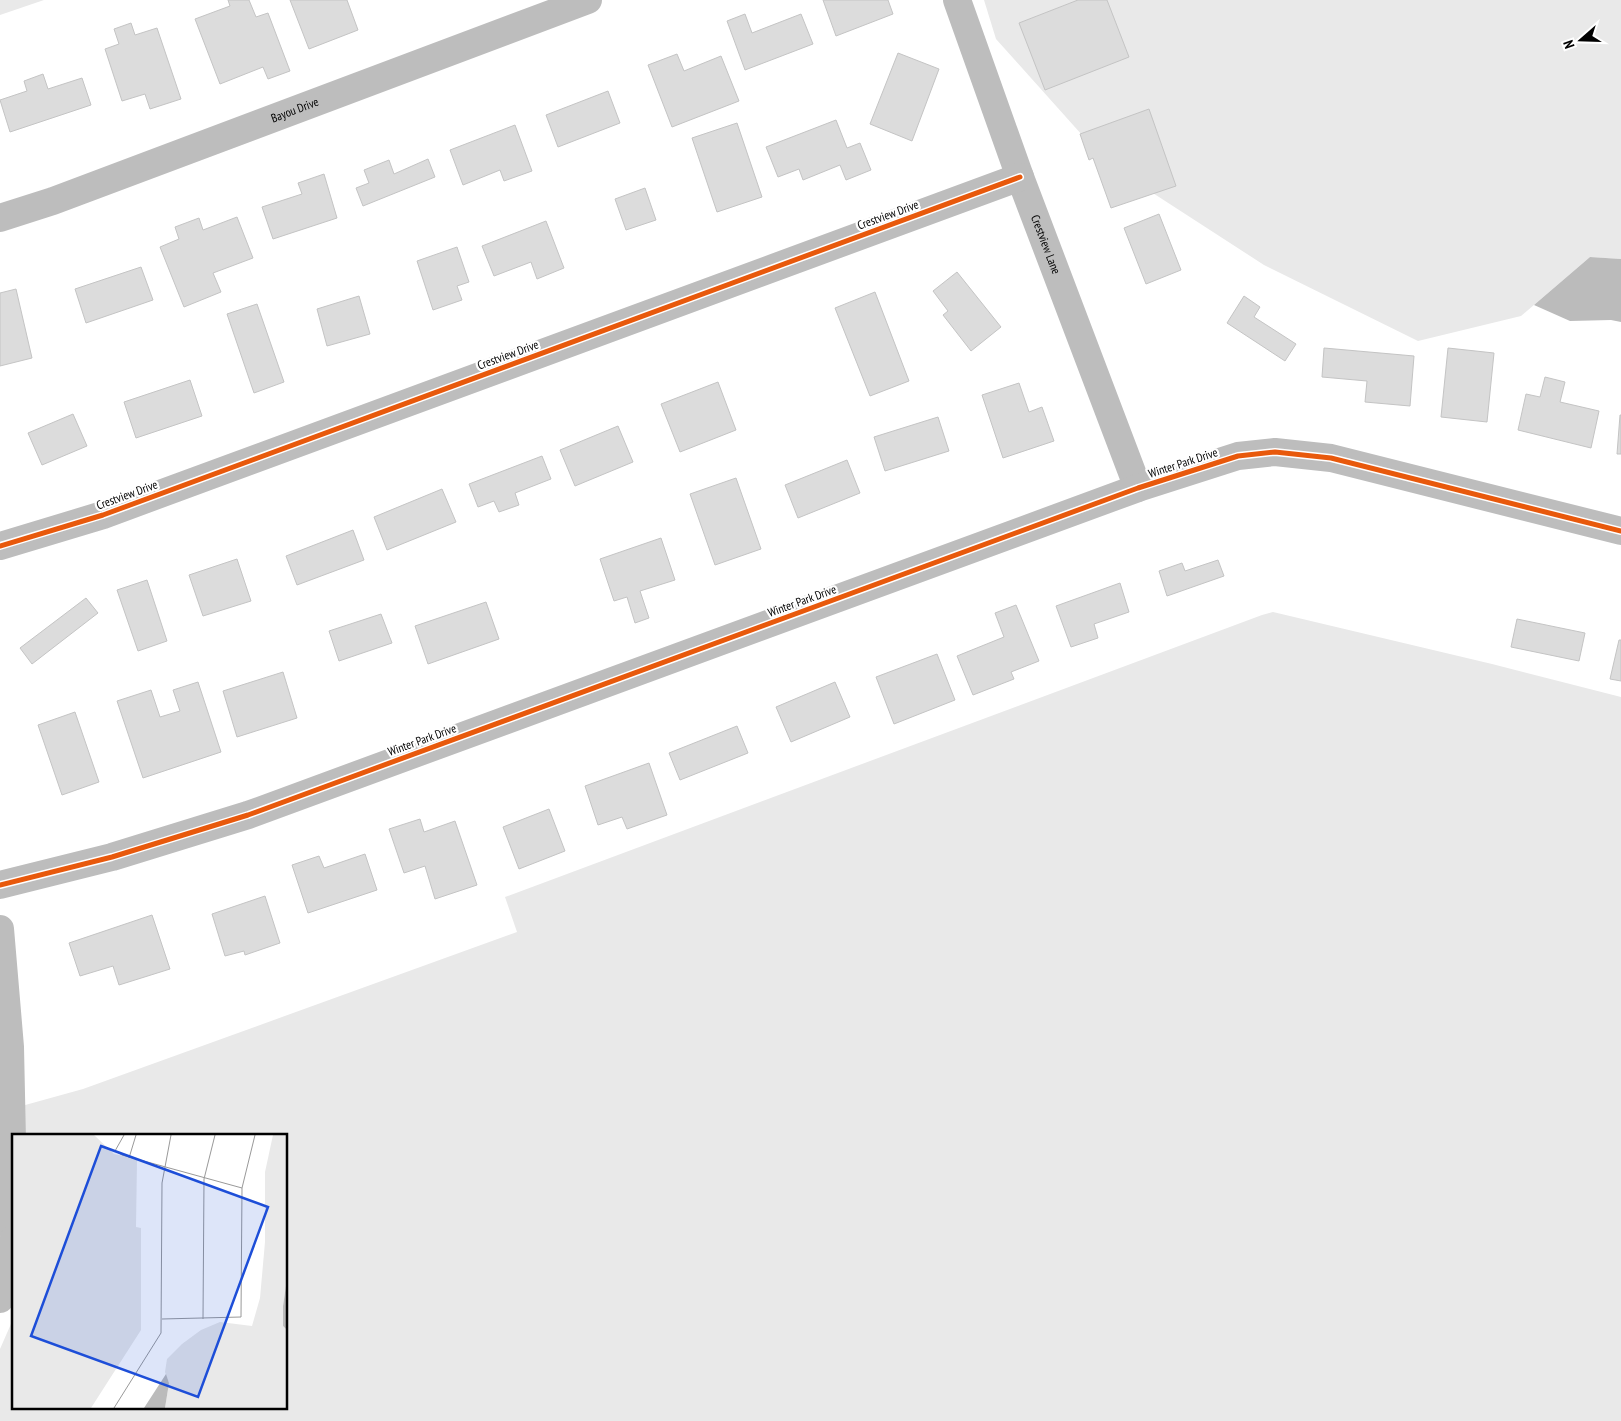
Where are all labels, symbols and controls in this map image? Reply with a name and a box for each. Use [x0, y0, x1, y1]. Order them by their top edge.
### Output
north arrow [1556, 15, 1606, 65]
text: N [1559, 38, 1579, 51]
street label: Bayou Drive [269, 94, 321, 125]
street label: Crestview Drive [855, 196, 921, 233]
street label: Crestview Lane [1028, 212, 1064, 276]
street label: Crestview Drive [475, 336, 541, 373]
street label: Winter Park Drive [1146, 444, 1219, 481]
street label: Crestview Drive [94, 476, 160, 513]
street label: Winter Park Drive [766, 581, 838, 620]
street label: Winter Park Drive [386, 720, 458, 759]
inset map [12, 1134, 288, 1408]

